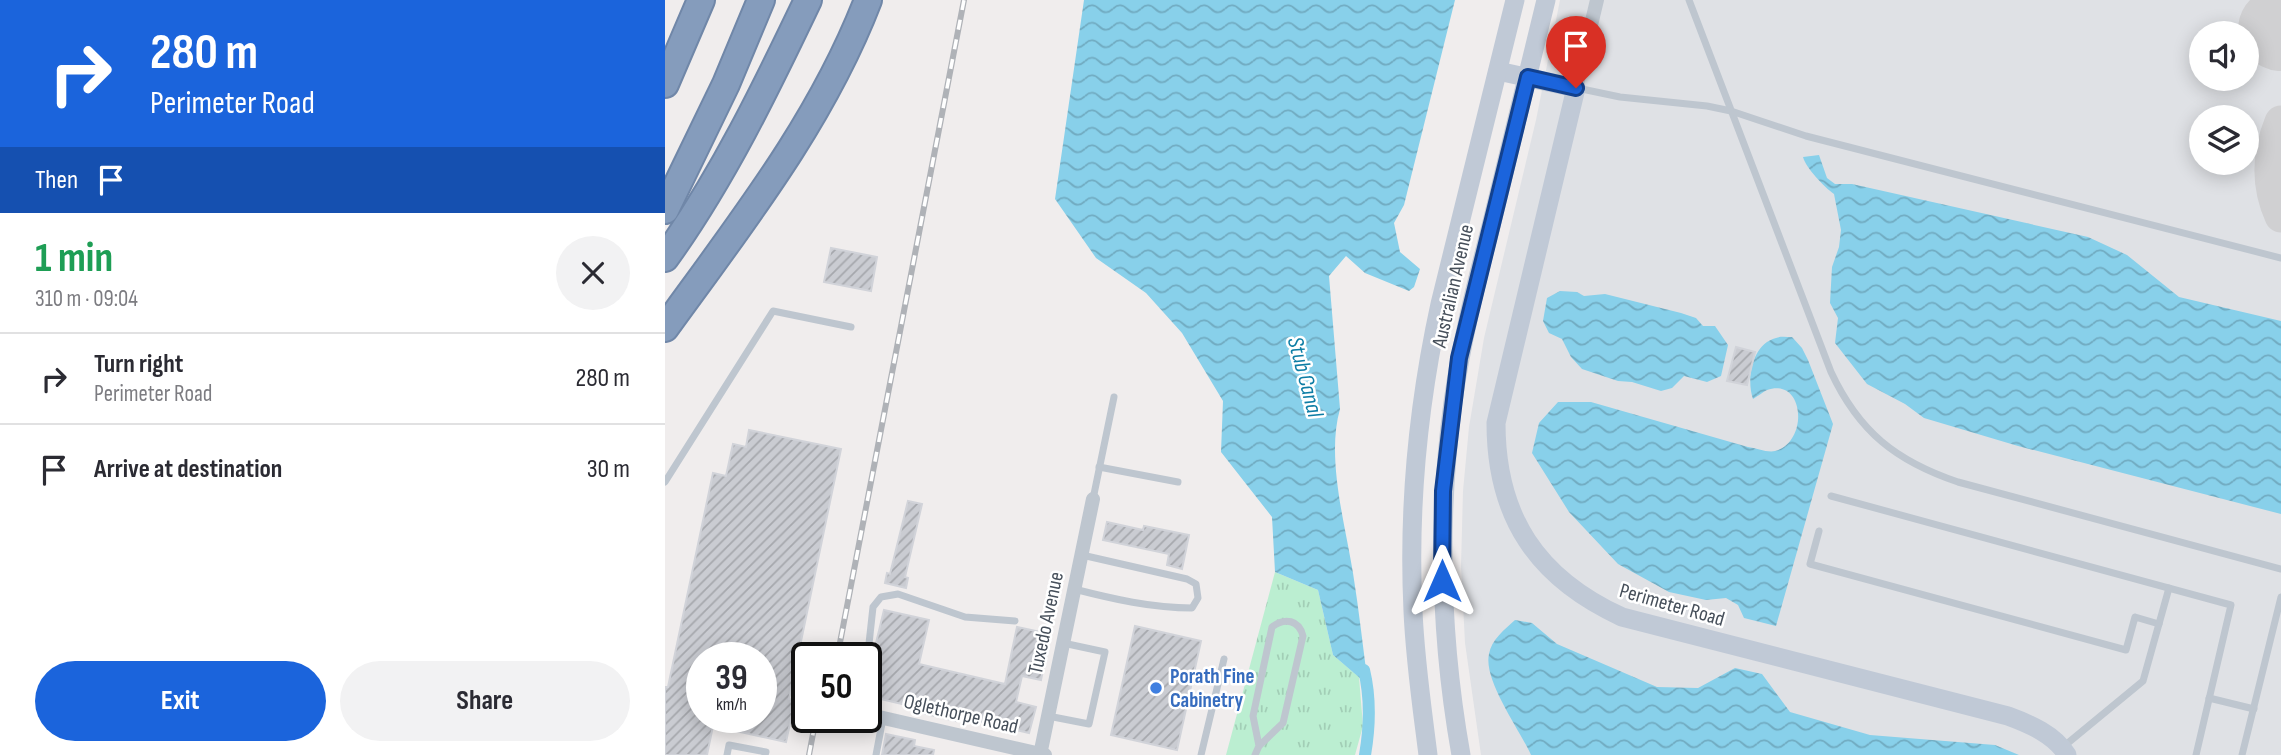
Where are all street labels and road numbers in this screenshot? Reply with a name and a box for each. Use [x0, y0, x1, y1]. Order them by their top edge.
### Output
street label: Australian Avenue [1426, 222, 1479, 351]
street label: Tuxedo Avenue [1023, 570, 1069, 676]
street label: Perimeter Road [1617, 578, 1727, 632]
street label: Oglethorpe Road [901, 689, 1021, 739]

